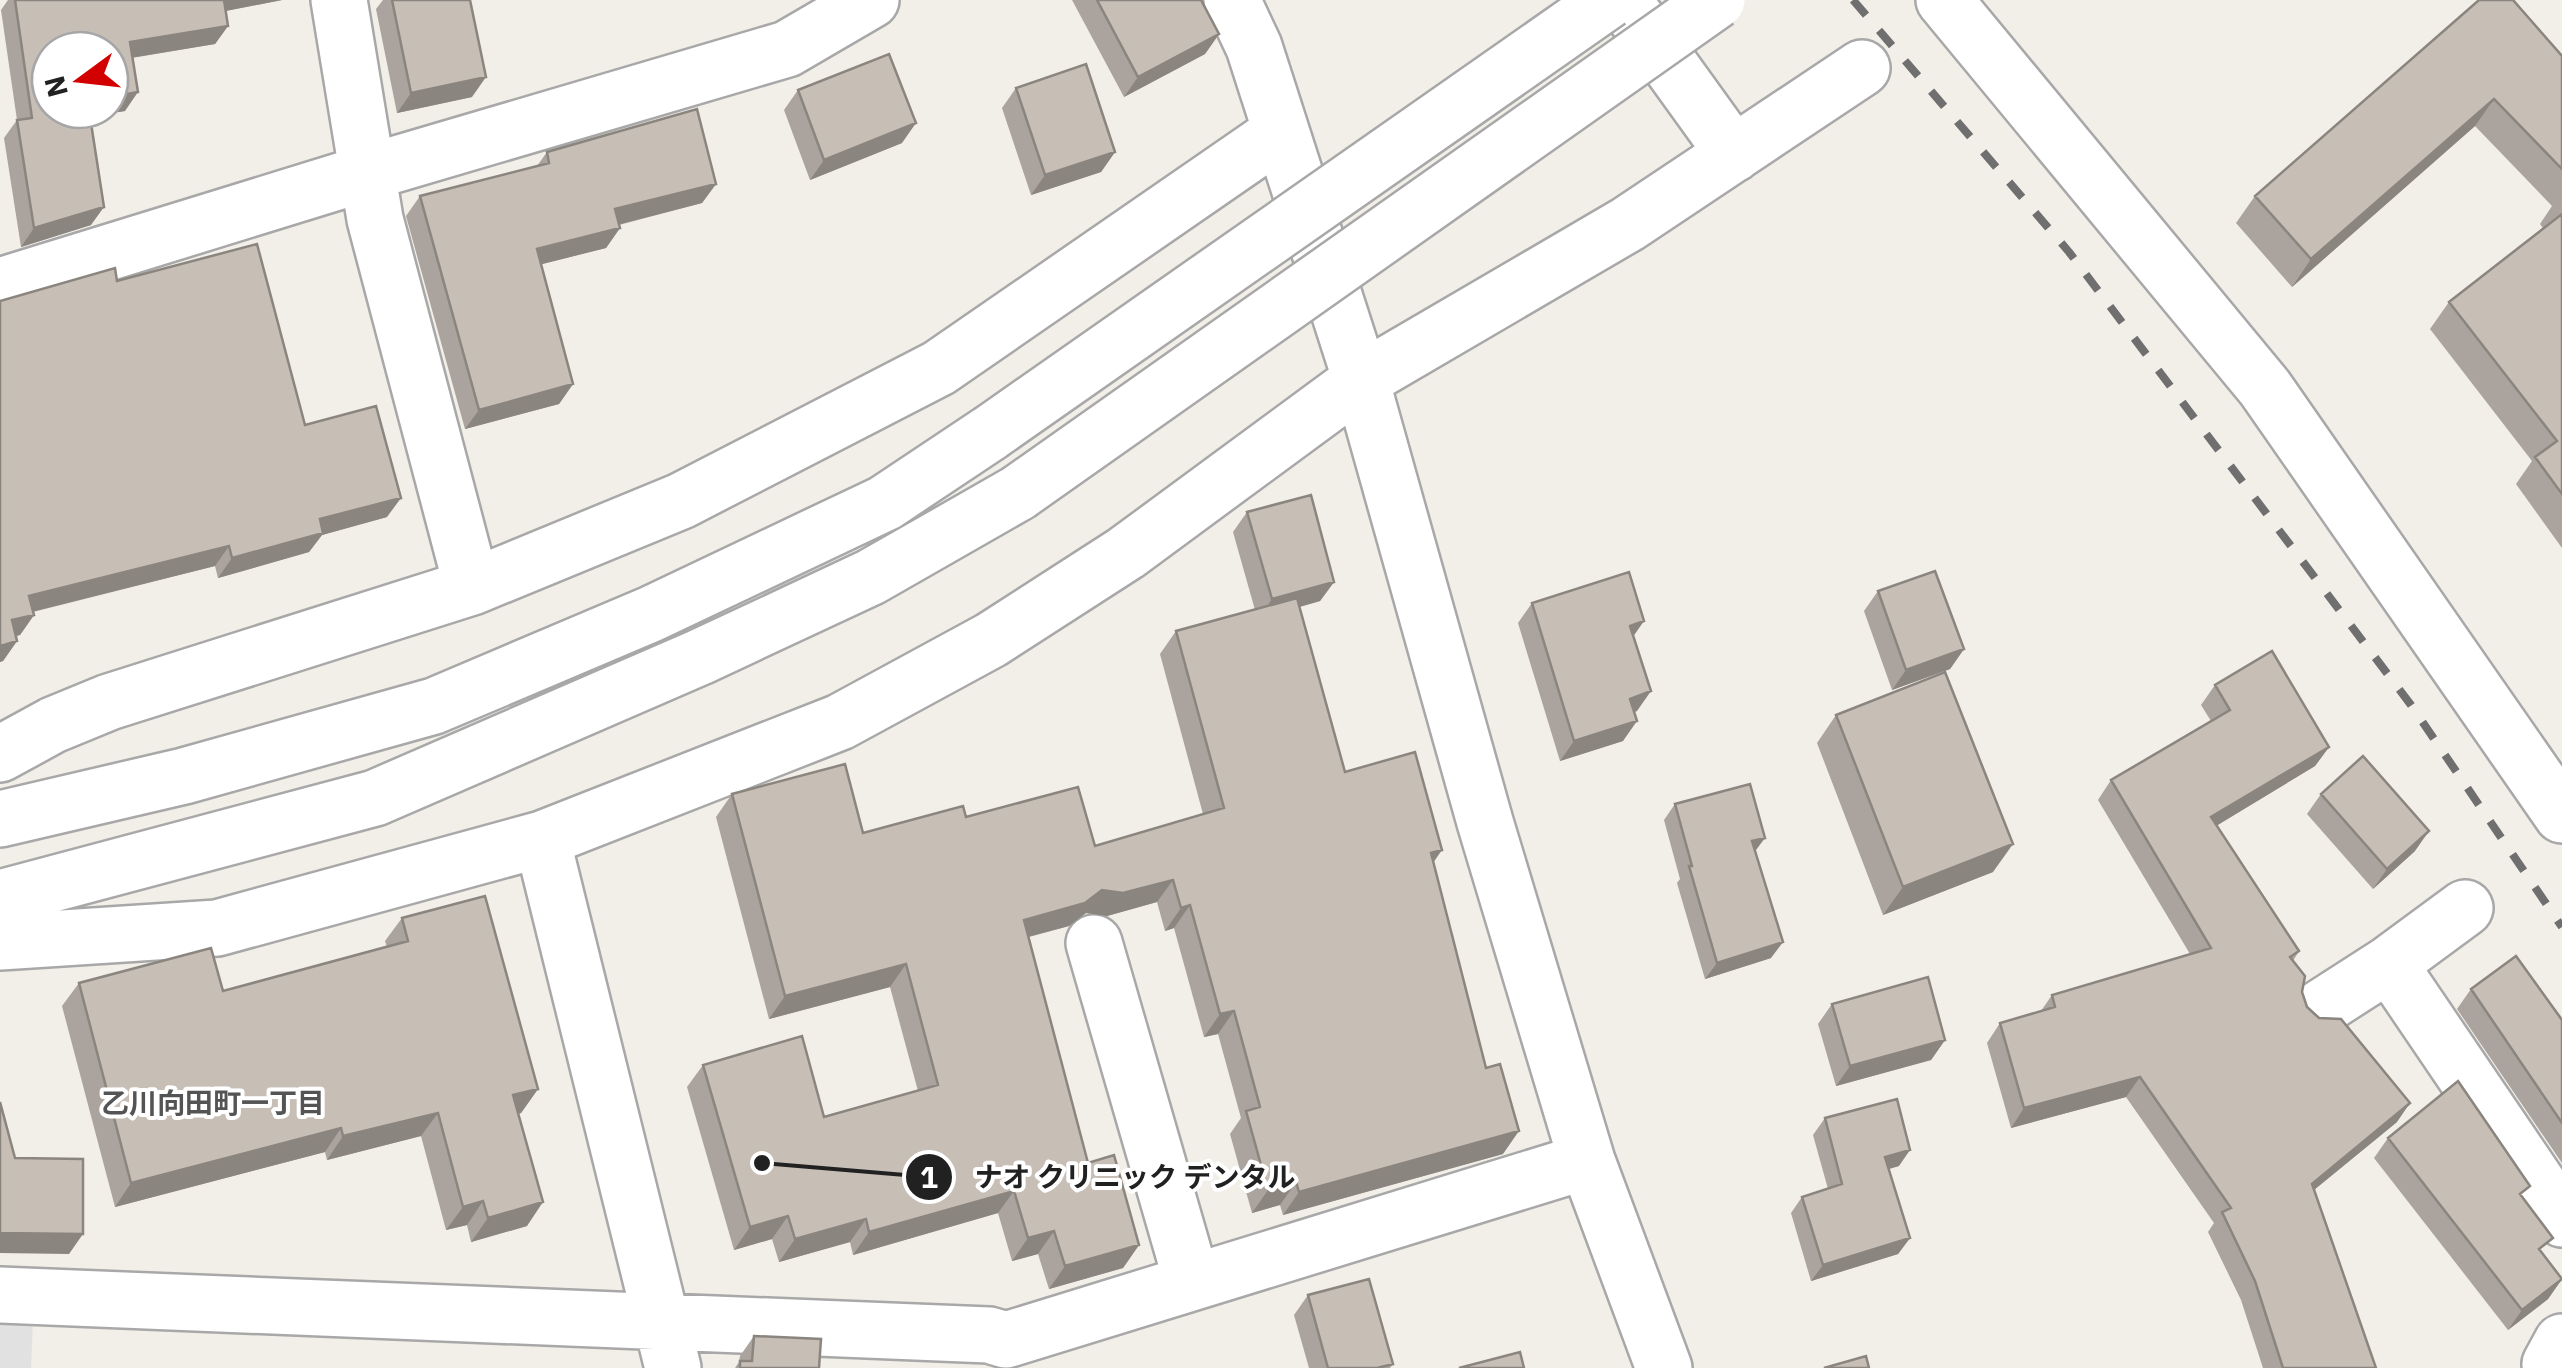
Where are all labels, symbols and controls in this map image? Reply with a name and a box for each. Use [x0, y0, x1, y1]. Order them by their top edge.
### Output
north arrow [30, 30, 130, 130]
text: N [35, 72, 76, 101]
district label: 乙川向田町一丁目 [101, 1084, 325, 1121]
callout: ナオ クリニック デンタル [904, 1148, 1316, 1206]
text: 1 [920, 1157, 938, 1196]
text: ナオ クリニック デンタル [974, 1158, 1296, 1195]

